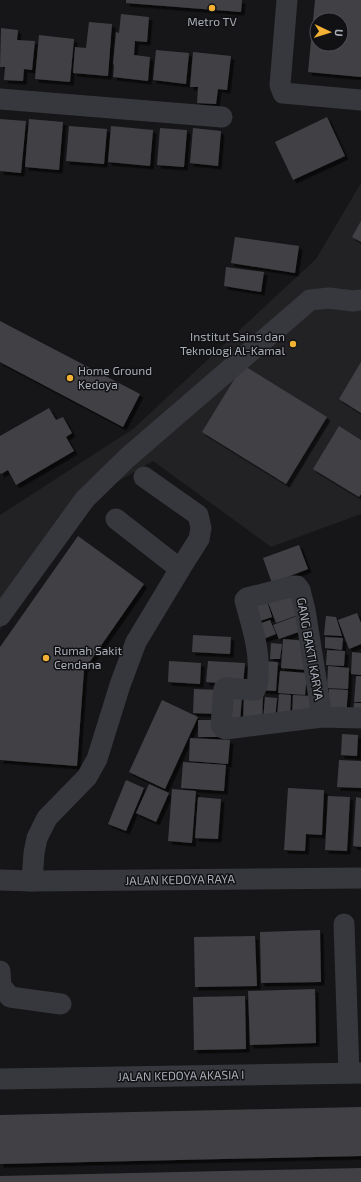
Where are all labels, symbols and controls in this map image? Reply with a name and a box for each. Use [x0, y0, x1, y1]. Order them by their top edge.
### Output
marker: Metro TV [207, 3, 217, 13]
north arrow [309, 12, 349, 52]
place label: Metro TV [187, 14, 238, 28]
text: U [333, 29, 346, 37]
place label: Institut Sains dan Teknologi Al-Kamal [180, 329, 285, 357]
marker: Institut Sains dan Teknologi Al-Kamal [288, 339, 298, 349]
place label: Home Ground Kedoya [78, 363, 152, 391]
marker: Home Ground Kedoya [65, 373, 75, 383]
street label: GANG BAKTI KARYA [295, 596, 327, 702]
place label: Rumah Sakit Cendana [54, 643, 122, 671]
marker: Rumah Sakit Cendana [41, 653, 51, 663]
street label: JALAN KEDOYA RAYA [125, 871, 236, 887]
street label: JALAN KEDOYA AKASIA I [118, 1067, 244, 1083]

